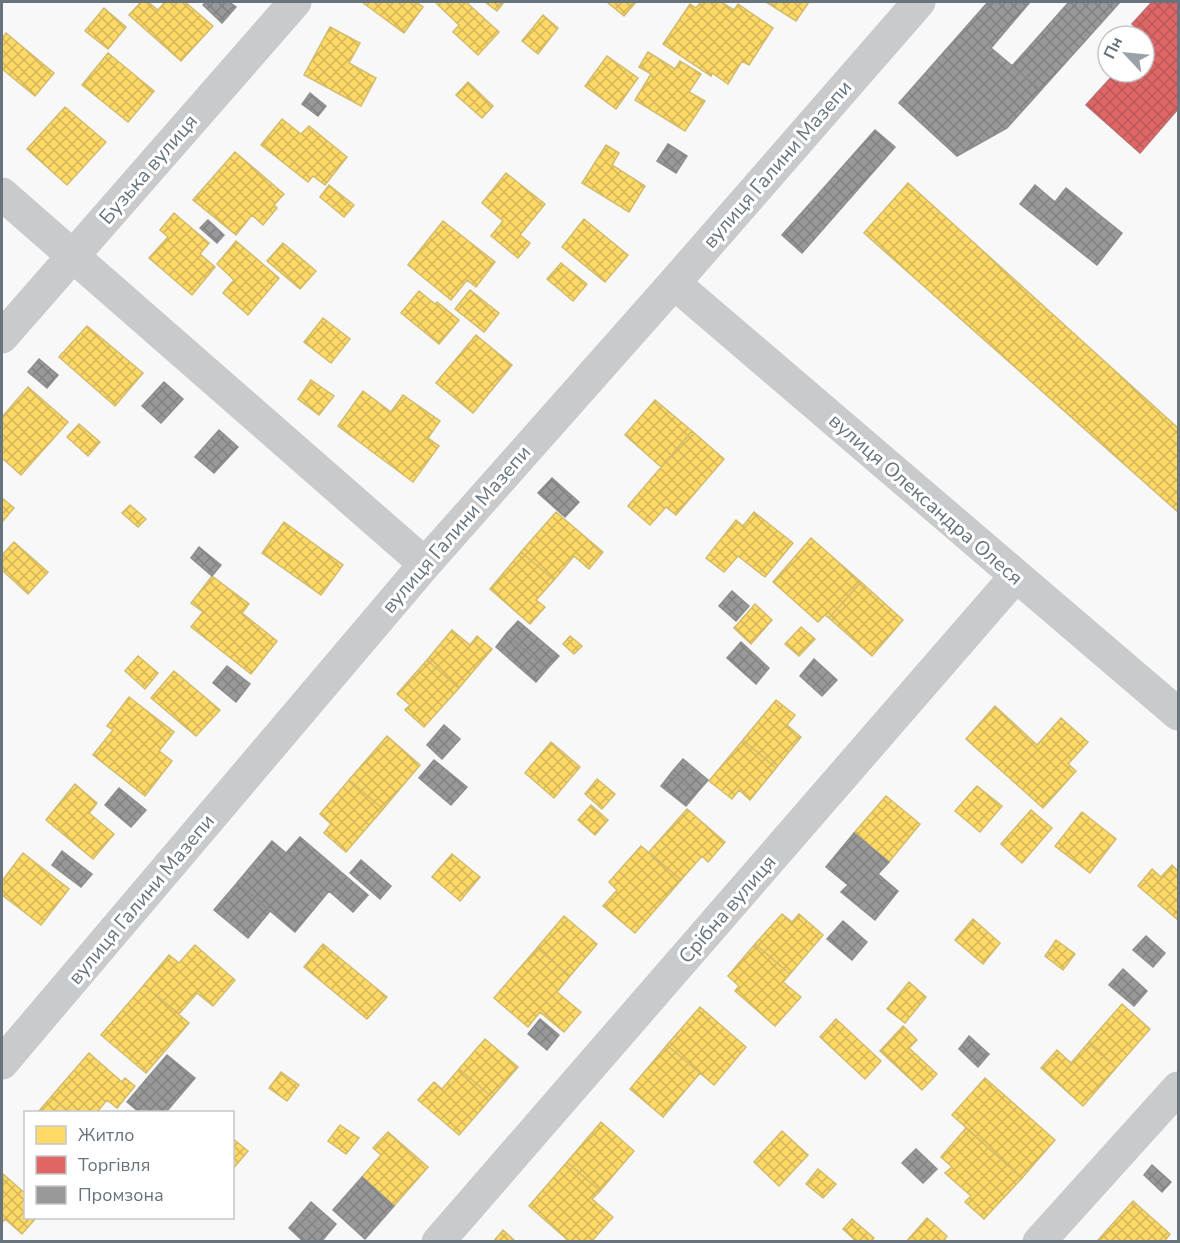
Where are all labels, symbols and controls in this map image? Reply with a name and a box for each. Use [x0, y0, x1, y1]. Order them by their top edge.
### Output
north arrow [1096, 24, 1156, 84]
text: Пн [1099, 33, 1128, 63]
street label: вулиця Галини Мазепи [697, 75, 858, 254]
street label: Бузька вулиця [93, 109, 204, 230]
street label: вулиця Олександра Олеся [823, 407, 1029, 591]
street label: вулиця Галини Мазепи [376, 440, 537, 619]
street label: вулиця Галини Мазепи [62, 808, 221, 990]
street label: Срібна вулиця [673, 849, 782, 969]
legend [24, 1111, 234, 1219]
text: Житло [78, 1123, 134, 1147]
text: Торгівля [78, 1153, 150, 1177]
text: Промзона [78, 1183, 164, 1207]

